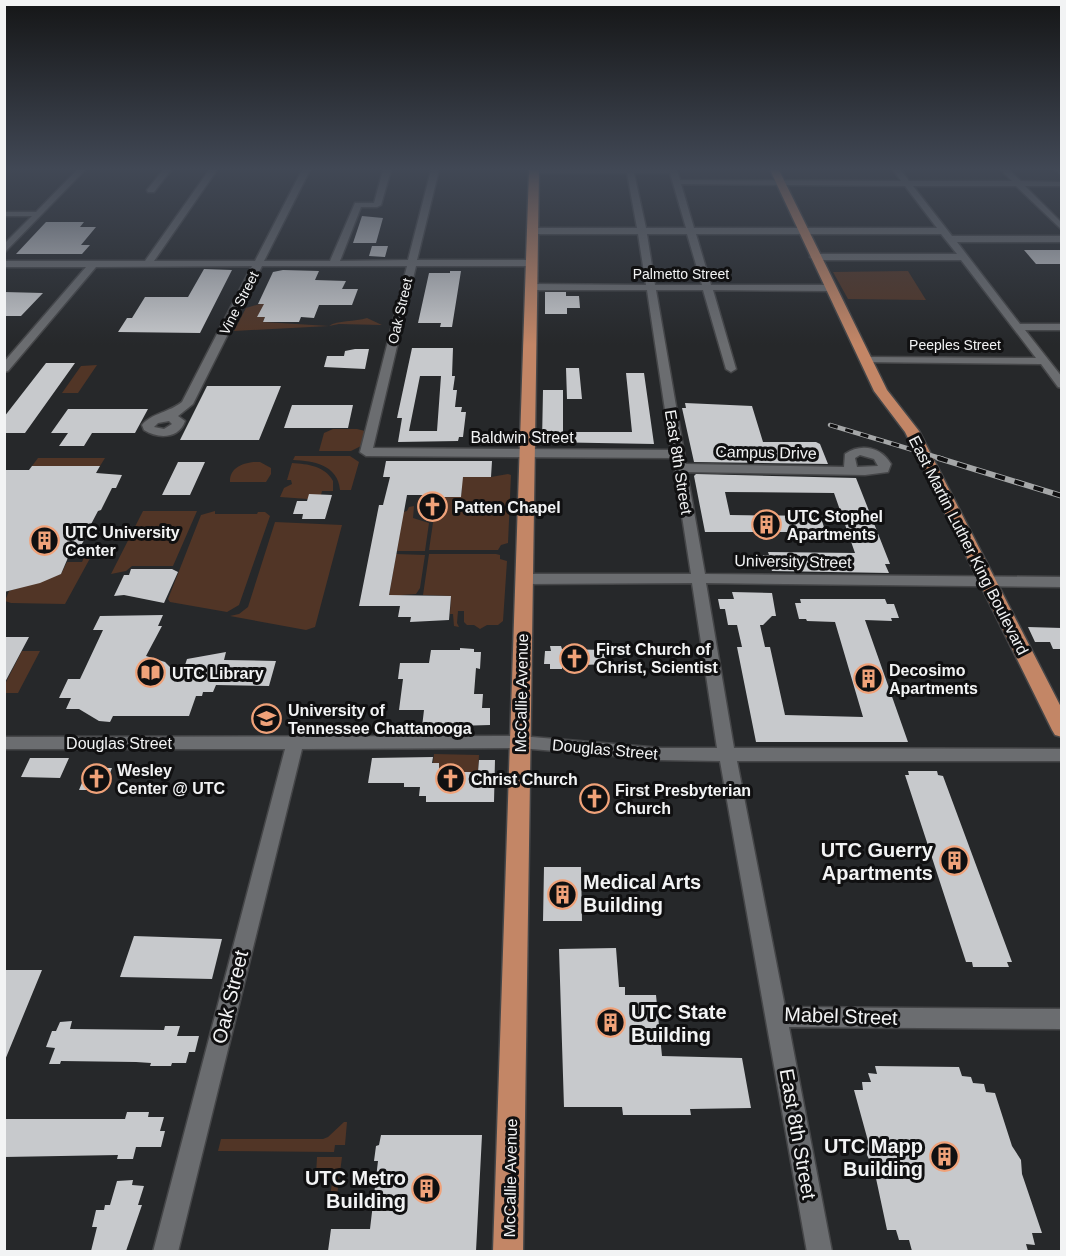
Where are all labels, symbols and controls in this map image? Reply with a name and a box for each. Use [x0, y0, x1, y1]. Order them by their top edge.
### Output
street label: Palmetto Street [633, 266, 729, 282]
street label: Vine Street [216, 269, 262, 337]
street label: Oak Street [385, 276, 415, 345]
street label: Peeples Street [909, 337, 1001, 353]
street label: East 8th Street [662, 408, 695, 516]
street label: Baldwin Street [470, 429, 574, 446]
street label: East Martin Luther King Boulevard [906, 433, 1031, 658]
street label: Campus Drive [715, 443, 817, 462]
church icon: Patten Chapel [417, 491, 449, 523]
place label: Patten Chapel [454, 499, 561, 516]
place label: UTC Stophel Apartments [787, 508, 883, 543]
building icon: UTC Stophel Apartments [750, 509, 782, 541]
place label: UTC University Center [65, 524, 180, 559]
building icon: UTC University Center [28, 525, 60, 557]
street label: University Street [734, 552, 852, 571]
street label: McCallie Avenue [512, 633, 531, 753]
place label: First Church of Christ, Scientist [596, 641, 718, 676]
church icon: First Church of Christ, Scientist [559, 642, 591, 674]
library icon: UTC Library [135, 657, 167, 689]
place label: Decosimo Apartments [889, 662, 978, 697]
building icon: Decosimo Apartments [852, 663, 884, 695]
place label: UTC Library [172, 665, 264, 682]
place label: University of Tennessee Chattanooga [288, 702, 472, 737]
school or university icon: University of Tennessee Chattanooga [251, 703, 283, 735]
street label: Douglas Street [66, 735, 172, 752]
street label: Douglas Street [551, 736, 659, 763]
place label: Wesley Center @ UTC [117, 762, 226, 797]
church icon: Wesley Center @ UTC [80, 763, 112, 795]
church icon: Christ Church [434, 763, 466, 795]
place label: Christ Church [471, 771, 578, 788]
place label: First Presbyterian Church [615, 782, 751, 817]
church icon: First Presbyterian Church [578, 783, 610, 815]
place label: UTC Guerry Apartments [821, 839, 934, 884]
building icon: UTC Guerry Apartments [938, 845, 970, 877]
place label: Medical Arts Building [583, 871, 701, 916]
building icon: Medical Arts Building [546, 878, 578, 910]
street label: Oak Street [208, 948, 252, 1046]
place label: UTC State Building [631, 1001, 727, 1046]
street label: Mabel Street [784, 1003, 898, 1029]
building icon: UTC State Building [594, 1007, 626, 1039]
street label: East 8th Street [776, 1067, 820, 1201]
street label: McCallie Avenue [501, 1118, 520, 1238]
place label: UTC Mapp Building [824, 1135, 923, 1180]
building icon: UTC Mapp Building [928, 1141, 960, 1173]
place label: UTC Metro Building [305, 1167, 406, 1212]
building icon: UTC Metro Building [411, 1173, 443, 1205]

